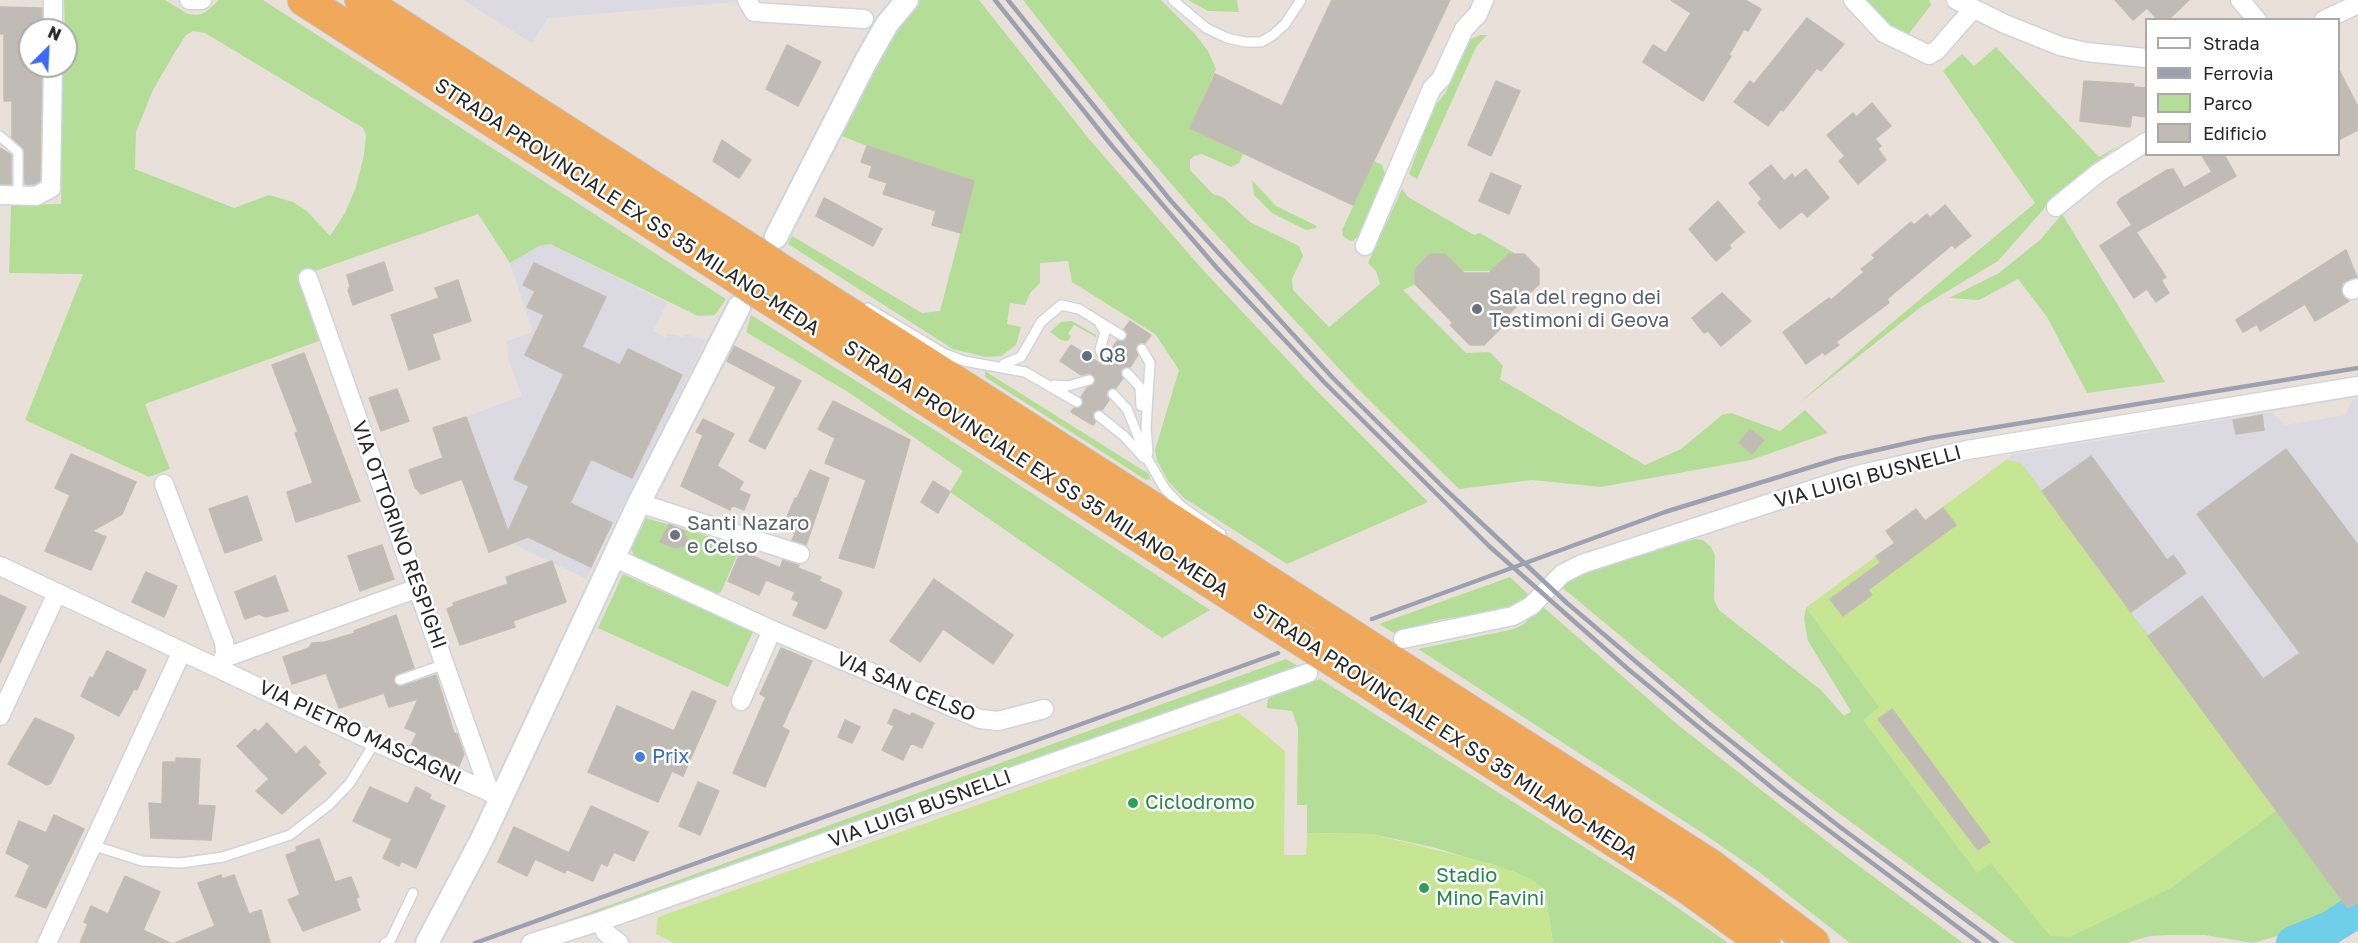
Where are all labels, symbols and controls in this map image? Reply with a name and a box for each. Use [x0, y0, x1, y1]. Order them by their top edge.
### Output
north arrow [18, 18, 78, 78]
legend [2145, 18, 2340, 156]
text: N [45, 22, 64, 45]
text: Strada [2203, 32, 2260, 54]
text: Ferrovia [2203, 62, 2273, 84]
street label: STRADA PROVINCIALE EX SS 35 MILANO-MEDA [430, 73, 824, 341]
text: Parco [2203, 92, 2252, 114]
text: Edificio [2203, 122, 2267, 144]
place label: Sala del regno dei Testimoni di Geova [1489, 286, 1669, 333]
marker: Sala del regno dei Testimoni di Geova [1470, 302, 1484, 316]
street label: STRADA PROVINCIALE EX SS 35 MILANO-MEDA [839, 335, 1233, 603]
place label: Q8 [1099, 344, 1126, 368]
marker: Q8 [1080, 349, 1094, 363]
street label: VIA OTTORINO RESPIGHI [347, 418, 451, 652]
street label: VIA LUIGI BUSNELLI [1772, 441, 1964, 513]
place label: Santi Nazaro e Celso [687, 512, 809, 559]
marker: Santi Nazaro e Celso [668, 528, 682, 542]
street label: STRADA PROVINCIALE EX SS 35 MILANO-MEDA [1248, 598, 1642, 866]
street label: VIA SAN CELSO [833, 647, 979, 727]
street label: VIA PIETRO MASCAGNI [255, 676, 465, 790]
place label: Prix [652, 745, 689, 769]
marker: Prix [633, 750, 647, 764]
street label: VIA LUIGI BUSNELLI [825, 765, 1015, 853]
place label: Ciclodromo [1145, 791, 1255, 815]
marker: Ciclodromo [1126, 796, 1140, 810]
place label: Stadio Mino Favini [1436, 864, 1544, 911]
marker: Stadio Mino Favini [1417, 881, 1431, 895]

